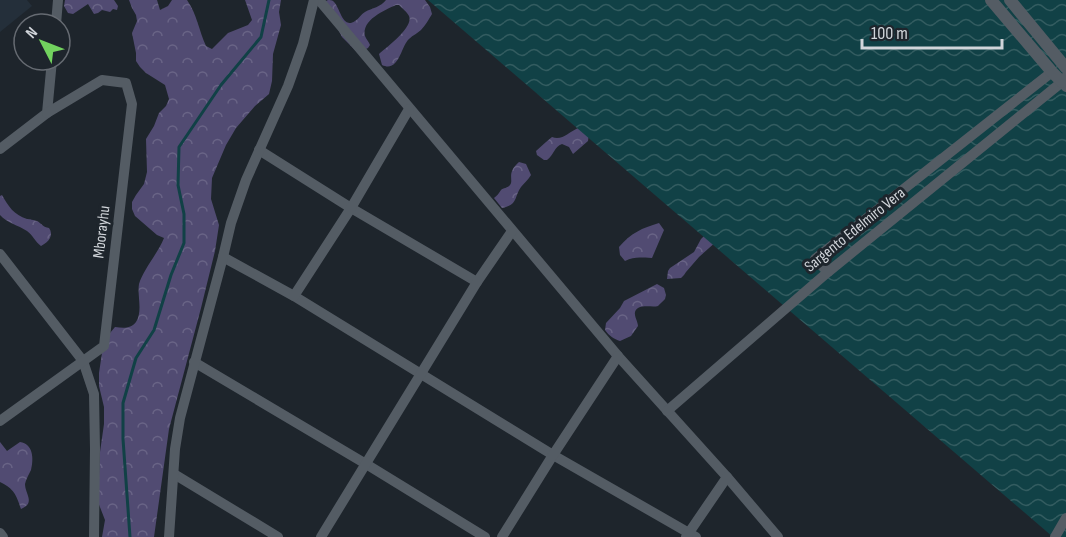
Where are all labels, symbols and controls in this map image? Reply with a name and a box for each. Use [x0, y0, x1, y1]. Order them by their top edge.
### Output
north arrow [12, 12, 72, 72]
scale bar [862, 12, 1002, 50]
text: N [22, 23, 42, 42]
text: 100 m [871, 23, 908, 44]
street label: Sargento Edelmiro Vera [801, 184, 909, 276]
street label: Mborayhu [89, 205, 115, 259]

